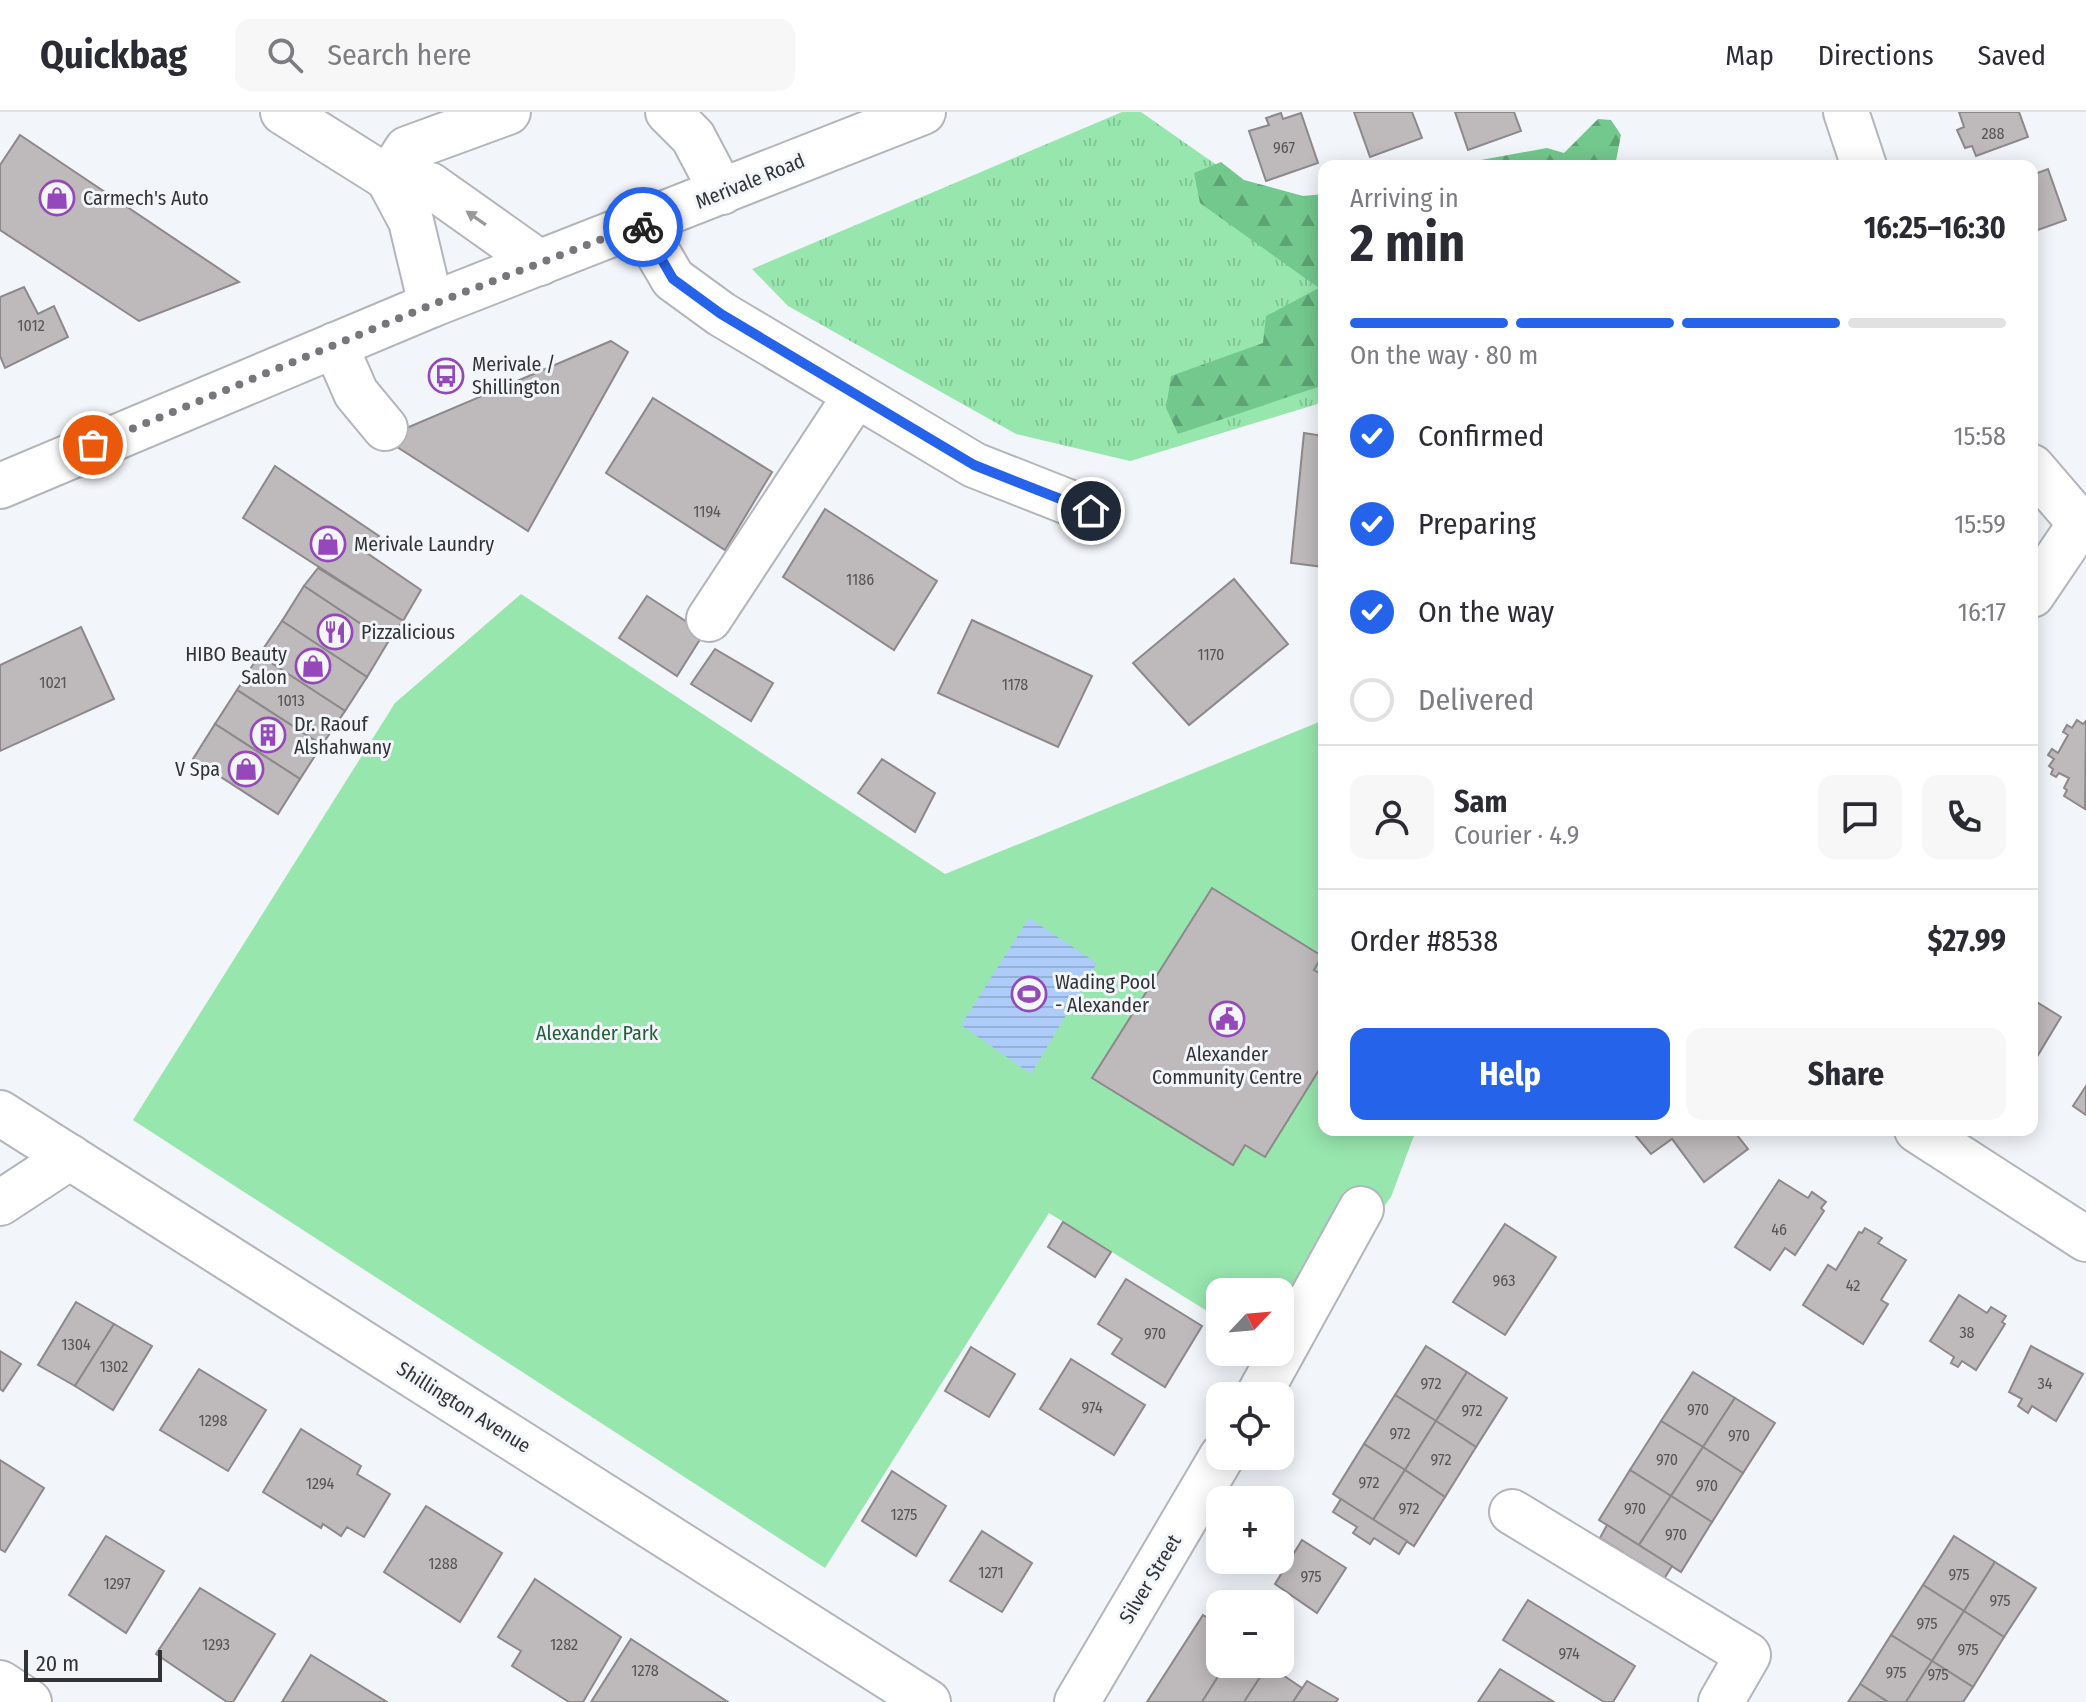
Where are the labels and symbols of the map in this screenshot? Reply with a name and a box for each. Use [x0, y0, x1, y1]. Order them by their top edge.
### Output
house number: 288 [1981, 124, 2005, 143]
house number: 967 [1273, 138, 1295, 157]
street label: Merivale Road [692, 148, 808, 214]
shop icon: Carmech's Auto [38, 179, 76, 217]
place label: Carmech's Auto [83, 186, 209, 210]
courier [603, 187, 683, 267]
one-way arrow [466, 211, 487, 227]
house number: 1012 [17, 316, 45, 335]
place label: Merivale / Shillington [472, 352, 560, 399]
bus stop icon: Merivale / Shillington [427, 357, 465, 395]
pin [59, 411, 127, 479]
pin [1057, 477, 1125, 545]
house number: 1194 [693, 502, 721, 521]
shop icon: Merivale Laundry [309, 525, 347, 563]
place label: Merivale Laundry [354, 532, 494, 556]
house number: 1186 [846, 570, 874, 589]
restaurant icon: Pizzalicious [316, 613, 354, 651]
place label: Pizzalicious [361, 620, 455, 644]
place label: HIBO Beauty Salon [185, 642, 287, 689]
house number: 1170 [1198, 645, 1224, 664]
shop icon: HIBO Beauty Salon [294, 647, 332, 685]
house number: 1021 [39, 673, 67, 692]
house number: 1178 [1002, 675, 1028, 694]
house number: 1013 [277, 691, 305, 710]
place label: Dr. Raouf Alshahwany [294, 712, 391, 759]
building icon: Dr. Raouf Alshahwany [249, 716, 287, 754]
shop icon: V Spa [227, 750, 265, 788]
place label: V Spa [175, 757, 220, 781]
place label: Wading Pool - Alexander [1055, 970, 1156, 1017]
sports icon: Wading Pool - Alexander [1010, 975, 1048, 1013]
public building icon: Alexander Community Centre [1208, 1000, 1246, 1038]
park label: Alexander Park [536, 1021, 659, 1045]
place label: Alexander Community Centre [1152, 1042, 1302, 1089]
house number: 46 [1771, 1220, 1787, 1239]
house number: 963 [1493, 1271, 1515, 1290]
house number: 42 [1846, 1276, 1860, 1295]
north arrow [1206, 1278, 1294, 1366]
house number: 38 [1959, 1323, 1975, 1342]
house number: 970 [1144, 1324, 1166, 1343]
house number: 1304 [61, 1335, 91, 1354]
street label: Shillington Avenue [393, 1356, 535, 1458]
house number: 1302 [100, 1357, 128, 1376]
house number: 972 [1421, 1374, 1441, 1393]
house number: 34 [2038, 1374, 2053, 1393]
house number: 974 [1081, 1398, 1103, 1417]
house number: 970 [1687, 1400, 1709, 1419]
house number: 972 [1462, 1401, 1482, 1420]
house number: 1298 [199, 1411, 227, 1430]
house number: 972 [1390, 1424, 1410, 1443]
house number: 970 [1728, 1426, 1750, 1445]
house number: 972 [1431, 1450, 1451, 1469]
house number: 970 [1656, 1450, 1678, 1469]
house number: 972 [1359, 1473, 1379, 1492]
house number: 1294 [306, 1474, 335, 1493]
house number: 970 [1696, 1476, 1718, 1495]
house number: 972 [1399, 1499, 1419, 1518]
house number: 970 [1624, 1499, 1646, 1518]
house number: 1275 [891, 1505, 917, 1524]
house number: 970 [1665, 1525, 1687, 1544]
street label: Silver Street [1114, 1530, 1186, 1628]
house number: 1288 [428, 1554, 458, 1573]
house number: 1271 [978, 1563, 1004, 1582]
house number: 975 [1948, 1565, 1970, 1584]
house number: 975 [1300, 1567, 1322, 1586]
house number: 1297 [103, 1574, 131, 1593]
house number: 975 [1989, 1591, 2011, 1610]
house number: 975 [1916, 1614, 1938, 1633]
house number: 1293 [202, 1635, 230, 1654]
house number: 1282 [550, 1635, 578, 1654]
house number: 975 [1957, 1640, 1979, 1659]
house number: 974 [1558, 1644, 1580, 1663]
scale bar [24, 1646, 162, 1682]
house number: 1278 [631, 1661, 659, 1680]
house number: 975 [1885, 1663, 1907, 1682]
house number: 975 [1927, 1665, 1949, 1684]

